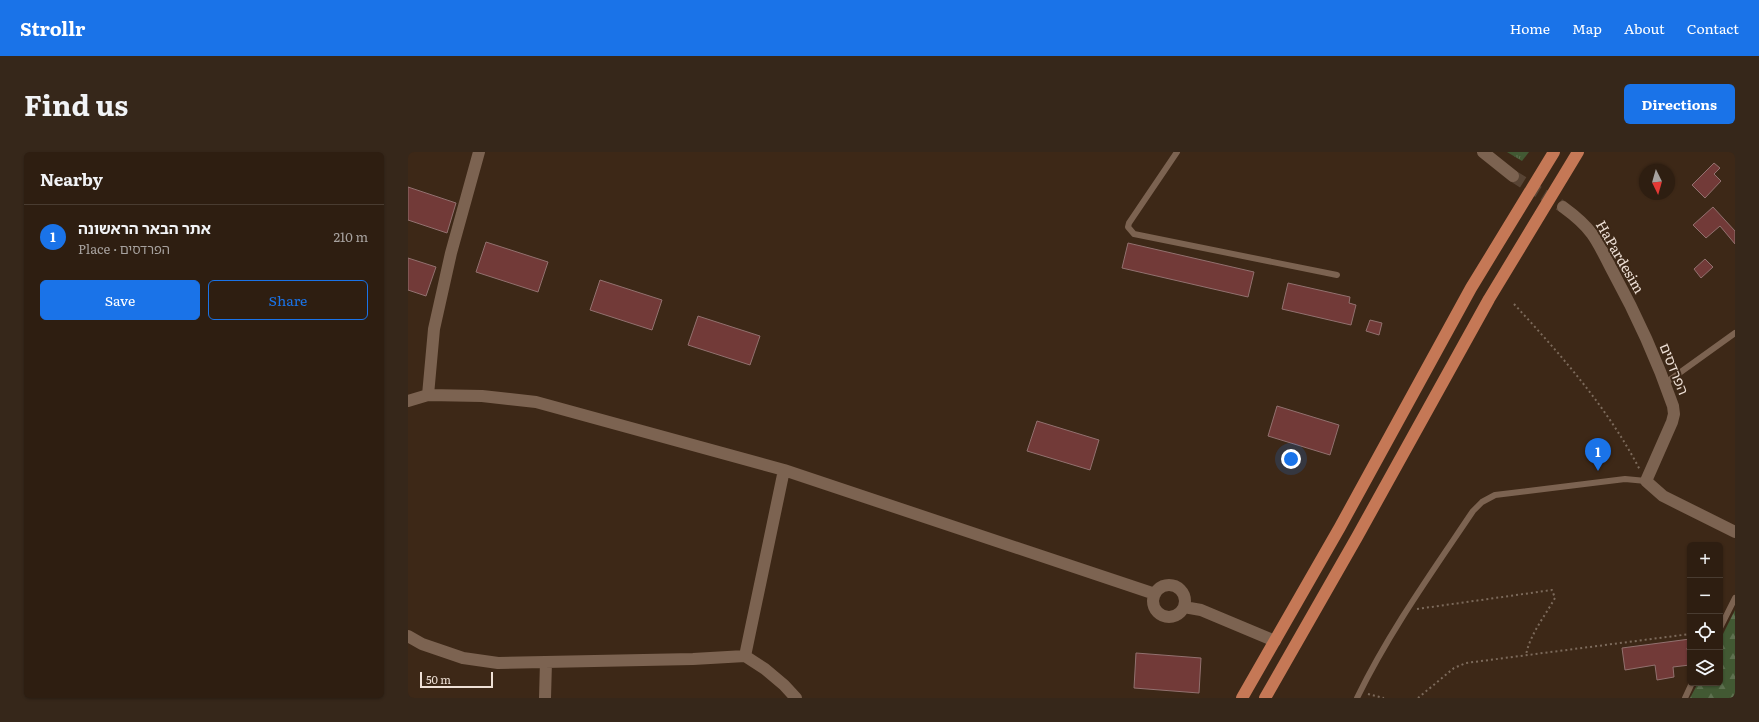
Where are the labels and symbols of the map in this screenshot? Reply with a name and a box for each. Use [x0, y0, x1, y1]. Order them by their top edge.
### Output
north arrow [1639, 164, 1675, 200]
street label: HaPardesim [1592, 216, 1650, 297]
street label: הפרדסים [1656, 340, 1694, 397]
pin: 1 [1585, 438, 1611, 471]
your location [1281, 449, 1301, 469]
scale bar [420, 670, 493, 689]

